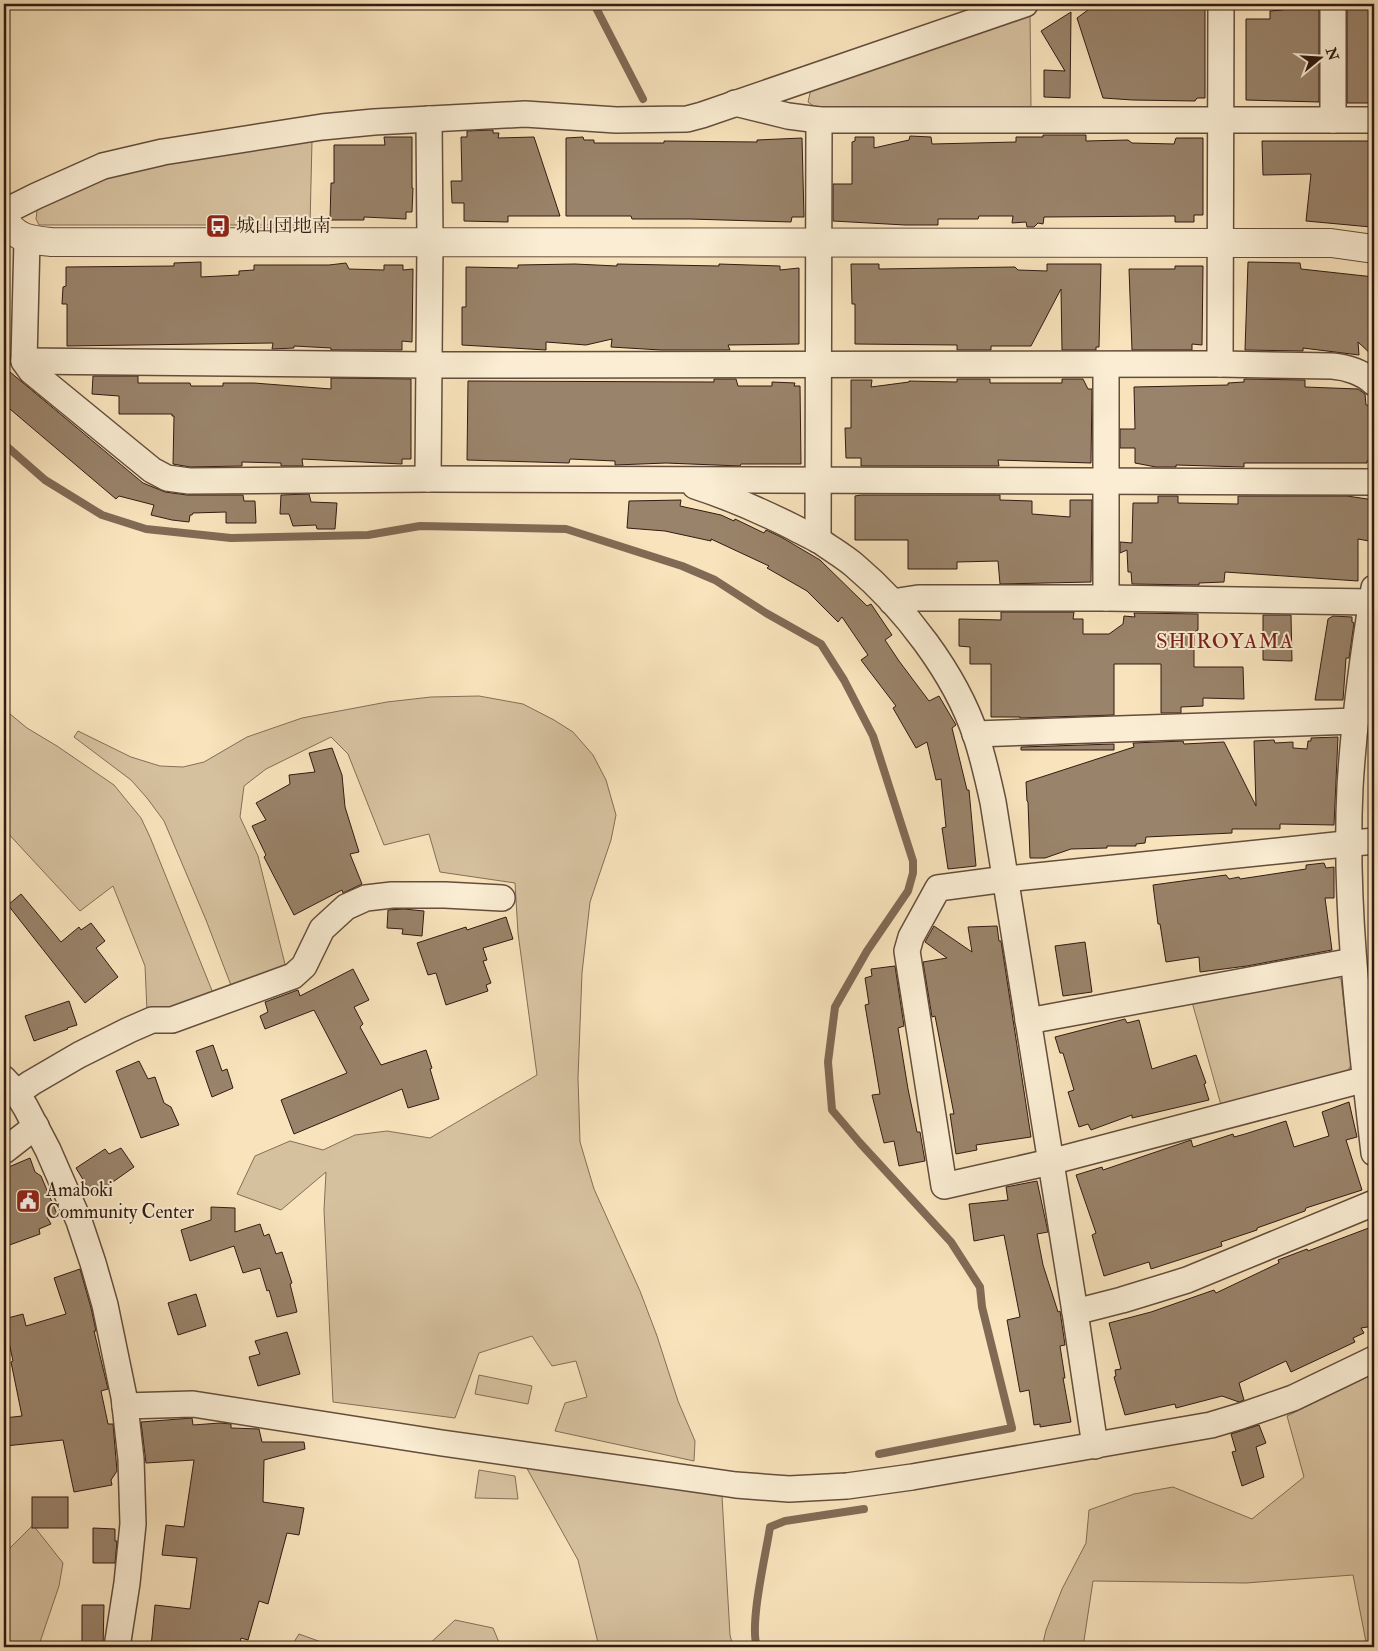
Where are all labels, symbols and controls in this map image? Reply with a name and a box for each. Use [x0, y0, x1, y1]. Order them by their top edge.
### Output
north arrow [1296, 32, 1346, 82]
text: N [1322, 45, 1342, 63]
bus stop icon: 城山団地南 [205, 213, 231, 239]
place label: 城山団地南 [236, 214, 331, 238]
district label: SHIROYAMA [1156, 628, 1294, 655]
place label: Amaboki Community Center [45, 1178, 194, 1224]
public building icon: Amaboki Community Center [15, 1188, 41, 1214]

